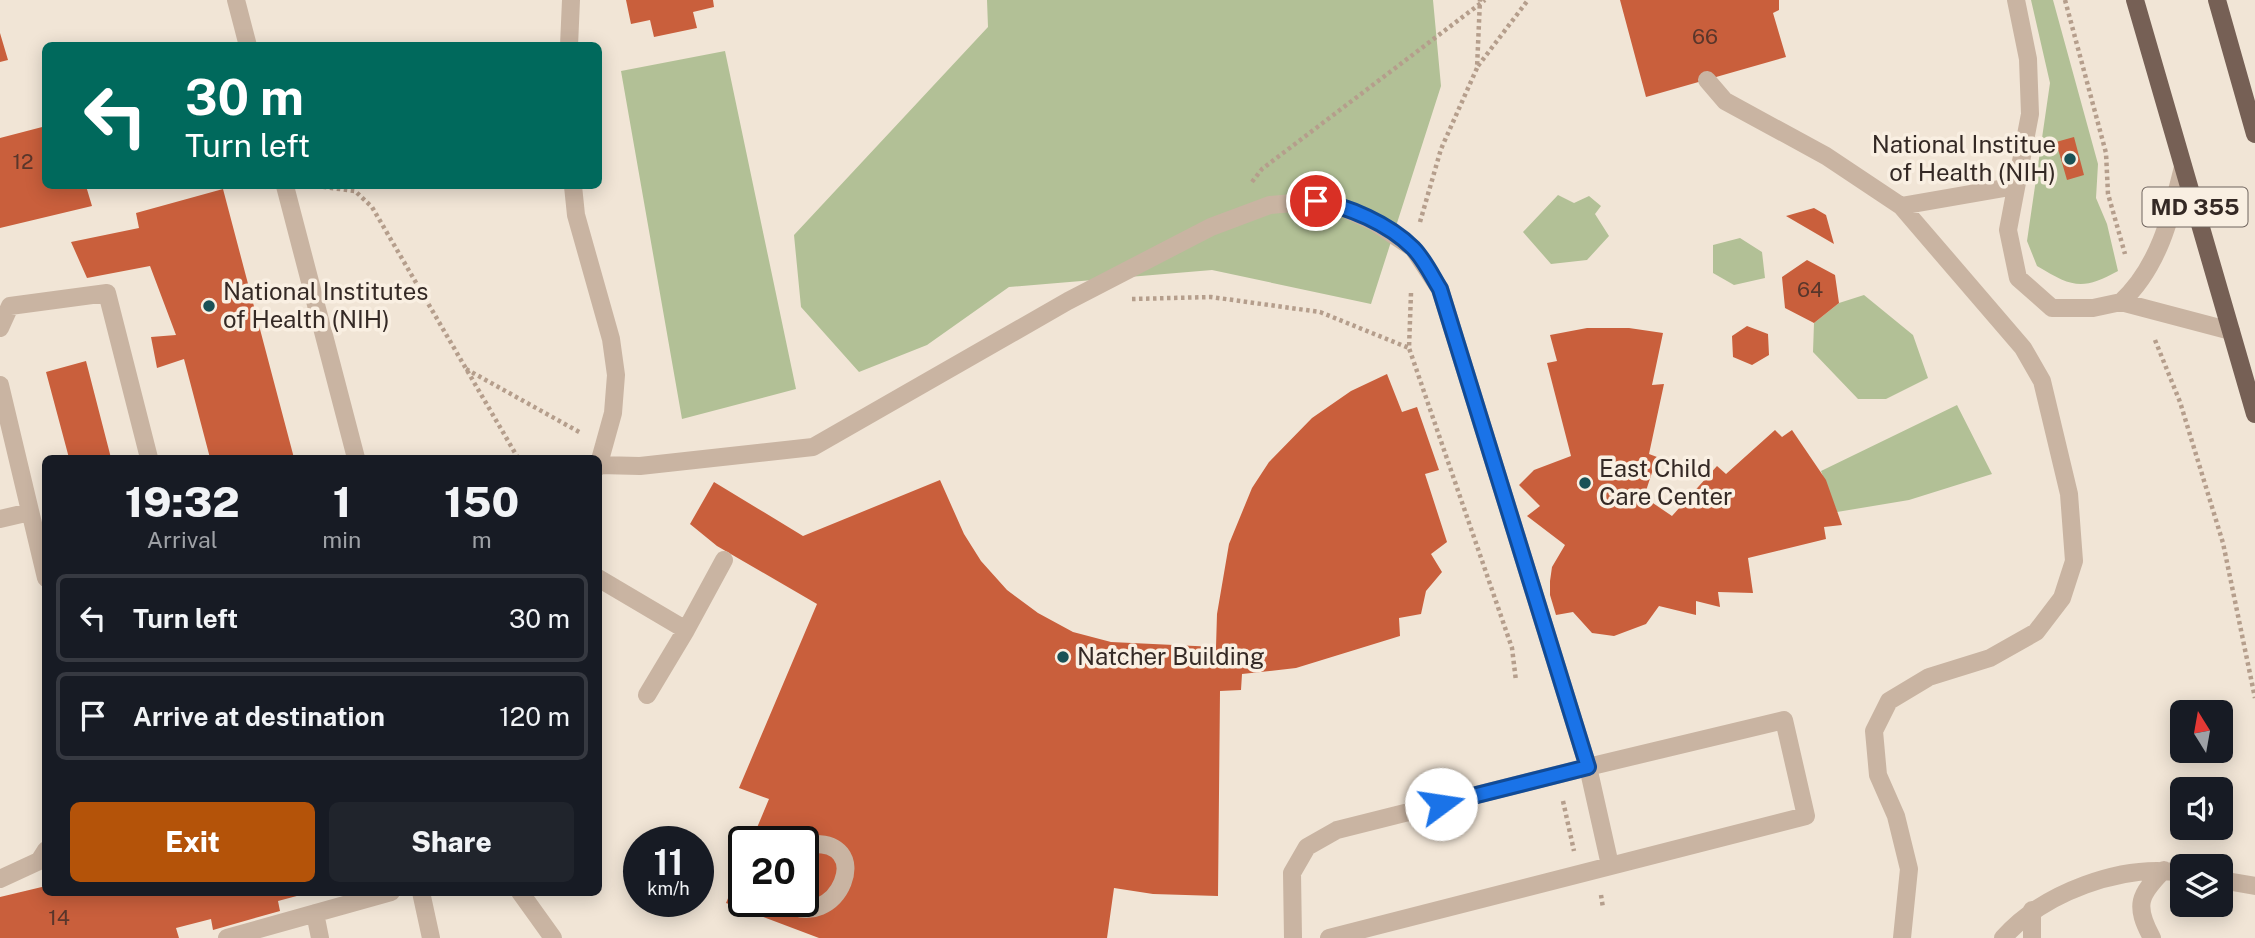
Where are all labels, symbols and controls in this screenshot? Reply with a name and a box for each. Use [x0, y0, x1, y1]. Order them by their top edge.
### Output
house number: 66 [1692, 24, 1718, 49]
text: 30 m [185, 68, 304, 126]
icon: left [70, 70, 161, 161]
text: Turn left [185, 127, 310, 164]
place label: National Institue of Health (NIH) [1872, 130, 2056, 186]
house number: 12 [12, 149, 34, 174]
marker: National Institue of Health (NIH) [2062, 151, 2078, 167]
pin [1286, 171, 1346, 231]
icon: arrive [1297, 182, 1335, 220]
road number: MD 355 [2142, 188, 2248, 227]
place label: National Institutes of Health (NIH) [223, 277, 428, 333]
house number: 64 [1797, 277, 1823, 302]
marker: National Institutes of Health (NIH) [201, 298, 217, 314]
place label: East Child Care Center [1599, 454, 1733, 510]
marker: East Child Care Center [1577, 475, 1593, 491]
text: 19:32 [125, 477, 240, 526]
text: 1 [333, 477, 351, 526]
text: 150 [444, 477, 519, 526]
text: Arrival [147, 526, 218, 553]
text: min [322, 526, 361, 553]
text: m [472, 526, 492, 553]
icon: left [74, 599, 112, 637]
text: Turn left [133, 603, 238, 634]
text: 30 m [509, 603, 570, 634]
place label: Natcher Building [1077, 642, 1265, 670]
marker: Natcher Building [1055, 649, 1071, 665]
icon: arrive [74, 697, 112, 735]
north arrow [2170, 700, 2233, 763]
map controls [2170, 700, 2233, 917]
text: Arrive at destination [133, 701, 385, 732]
text: 120 m [499, 701, 570, 732]
position arrow [1404, 767, 1478, 841]
button: sound [2170, 777, 2233, 840]
button: Exit [70, 802, 315, 882]
button: Share [329, 802, 574, 882]
speed limit sign: 20 [728, 826, 819, 917]
text: 11 [654, 842, 683, 883]
button: layers [2170, 854, 2233, 917]
text: km/h [647, 878, 690, 899]
house number: 14 [48, 905, 70, 930]

